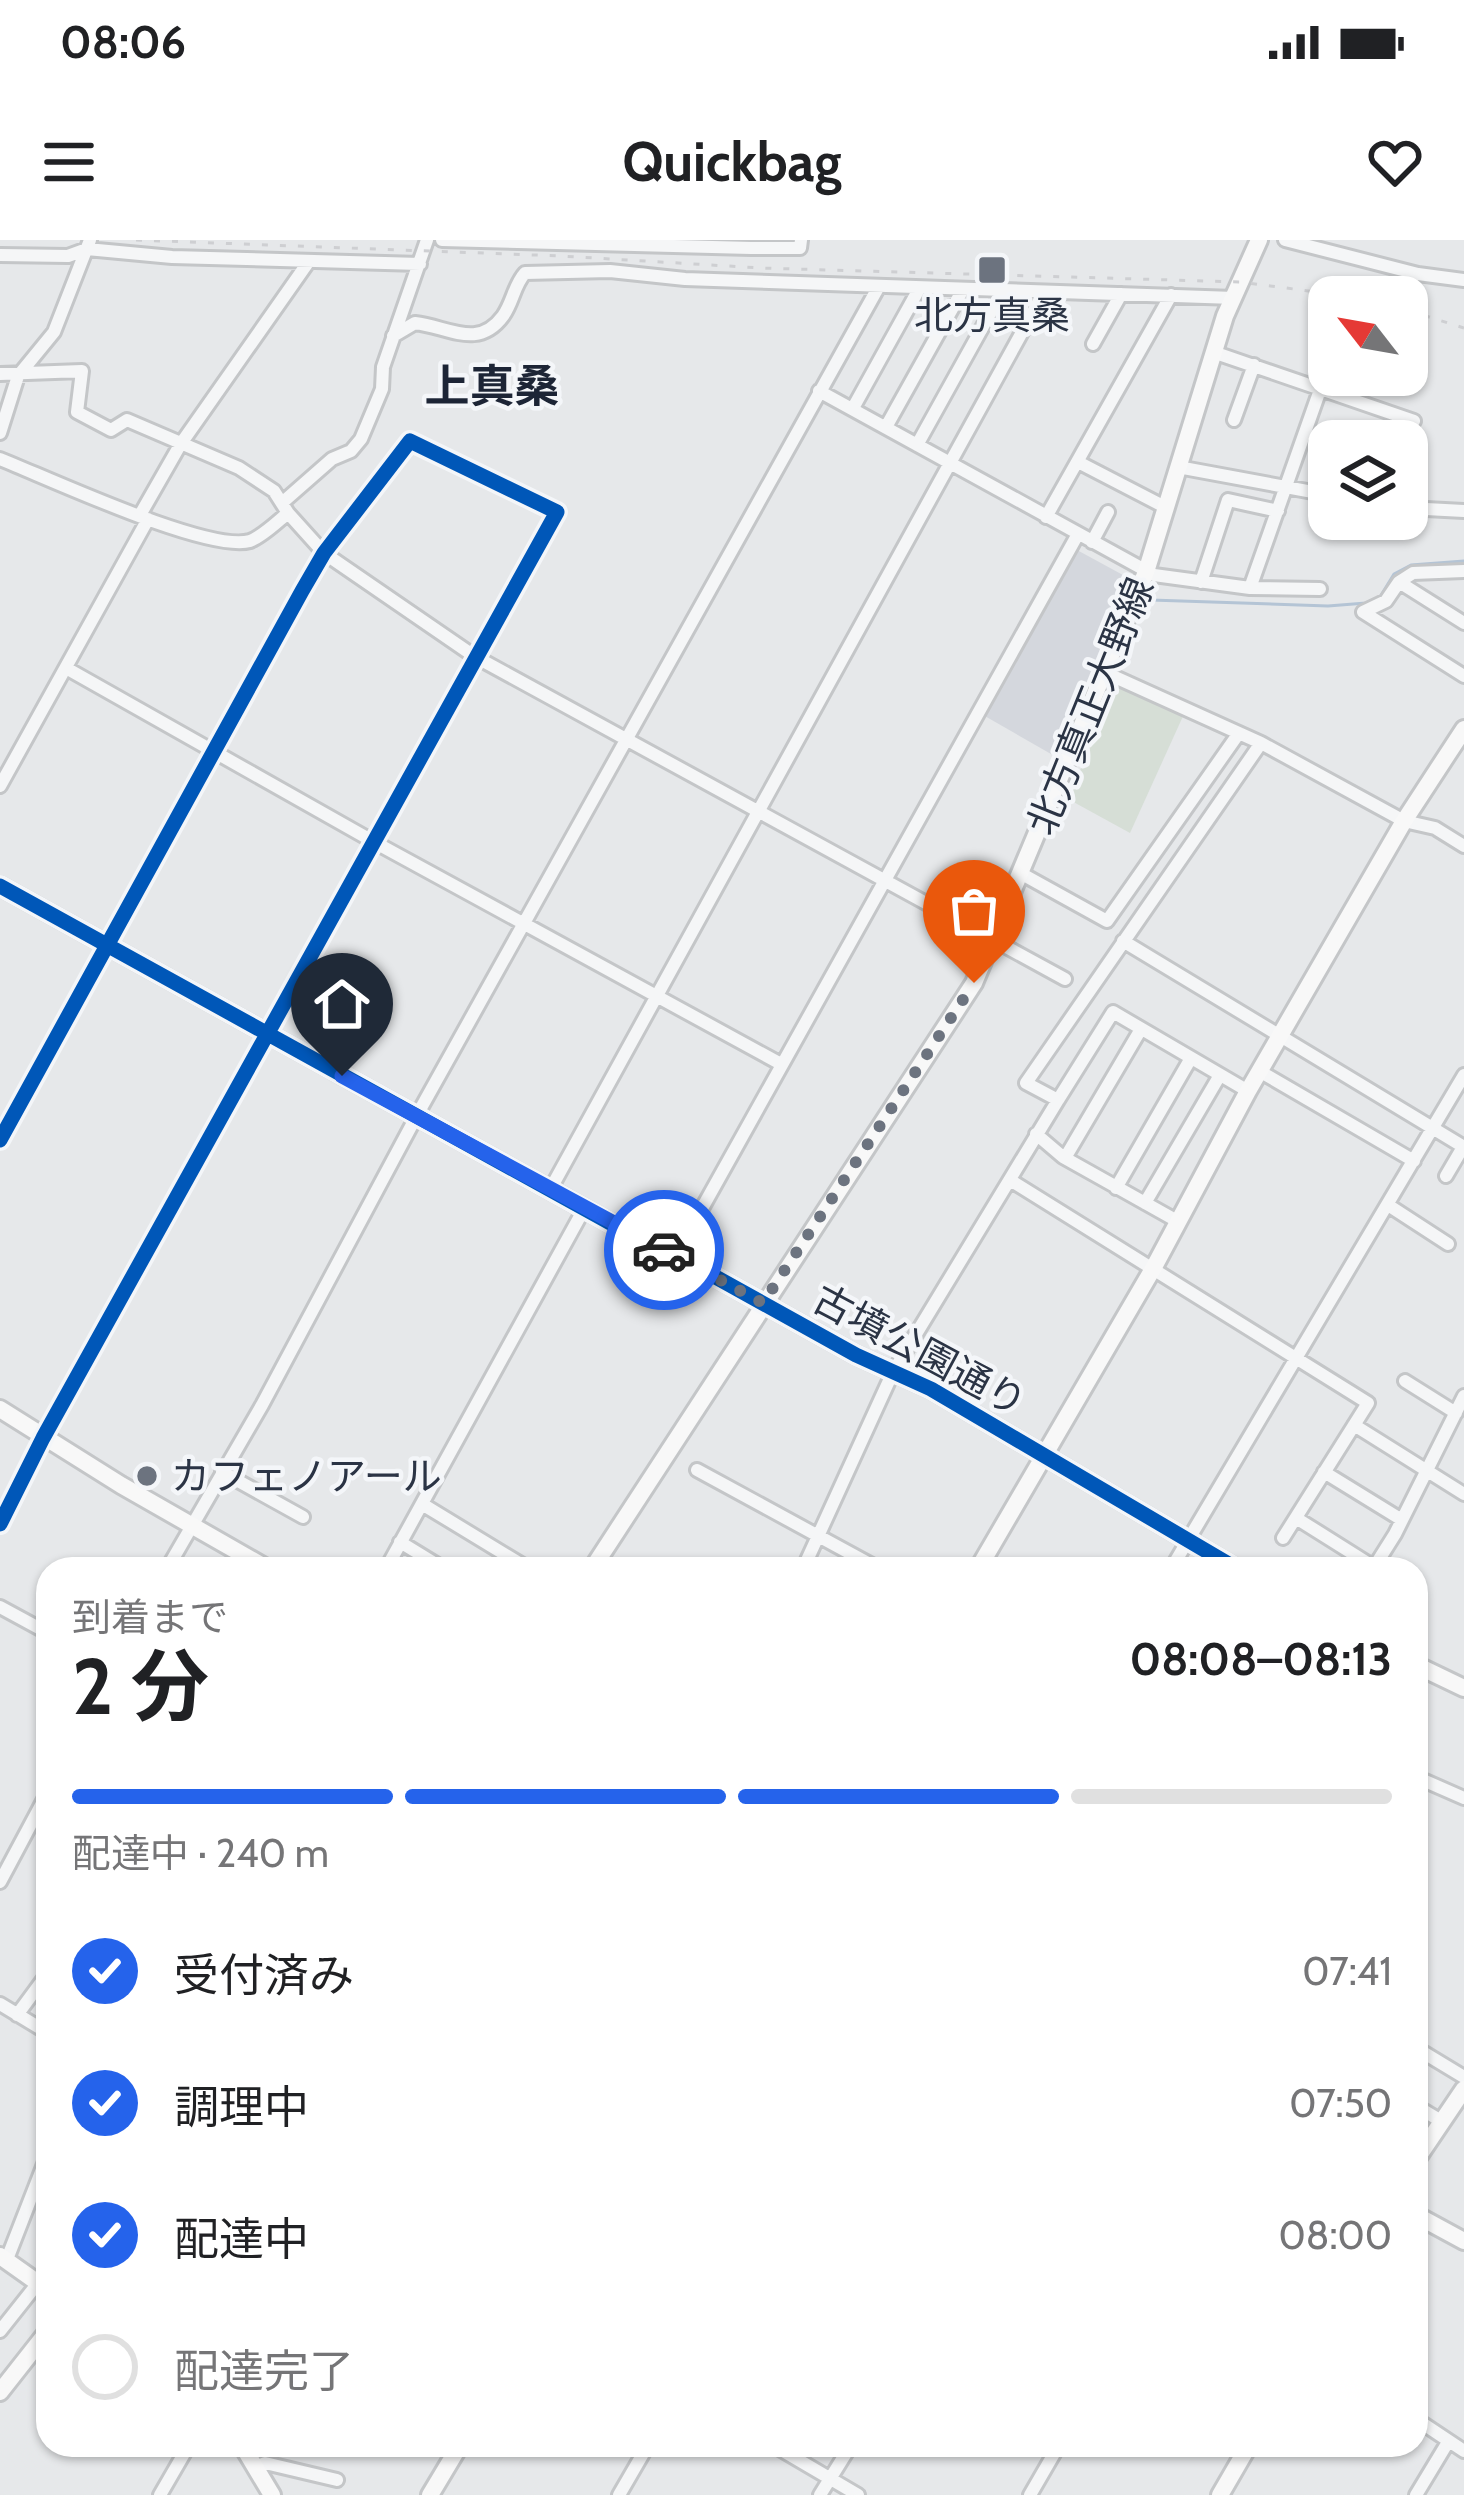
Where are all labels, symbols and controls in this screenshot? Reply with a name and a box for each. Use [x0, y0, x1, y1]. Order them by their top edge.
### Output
text: 08:06 [60, 15, 186, 69]
icon: menu [36, 129, 102, 195]
text: Quickbag [622, 129, 842, 195]
icon: heart [1362, 129, 1428, 195]
marker: 北方真桑 [976, 254, 1008, 286]
north arrow [1308, 276, 1428, 396]
map controls [1308, 276, 1428, 540]
place label: 北方真桑 [914, 291, 1070, 339]
district label: 上真桑 [424, 359, 560, 413]
button: layers [1308, 420, 1428, 540]
street label: 北方真正大野線 [1017, 570, 1163, 842]
pin [923, 860, 1025, 983]
icon: bag [941, 878, 1007, 944]
pin [291, 953, 393, 1076]
icon: home [309, 971, 375, 1037]
courier [604, 1190, 724, 1310]
icon: car [631, 1217, 697, 1283]
street label: 古墳公園通り [805, 1274, 1035, 1426]
place label: カフェノアール [171, 1452, 442, 1500]
marker: カフェノアール [134, 1463, 160, 1489]
text: 到着まで [72, 1593, 228, 1641]
text: 08:08–08:13 [1129, 1632, 1392, 1686]
text: 2 分 [72, 1639, 209, 1734]
text: 配達中 · 240 m [72, 1829, 329, 1877]
icon: check [72, 1938, 138, 2004]
text: 07:41 [1302, 1947, 1392, 1995]
text: 受付済み [174, 1948, 354, 2002]
icon: check [72, 2070, 138, 2136]
text: 07:50 [1289, 2079, 1392, 2127]
text: 調理中 [174, 2080, 309, 2134]
icon: check [72, 2202, 138, 2268]
text: 08:00 [1279, 2211, 1392, 2259]
text: 配達中 [174, 2212, 309, 2266]
text: 配達完了 [174, 2344, 354, 2398]

